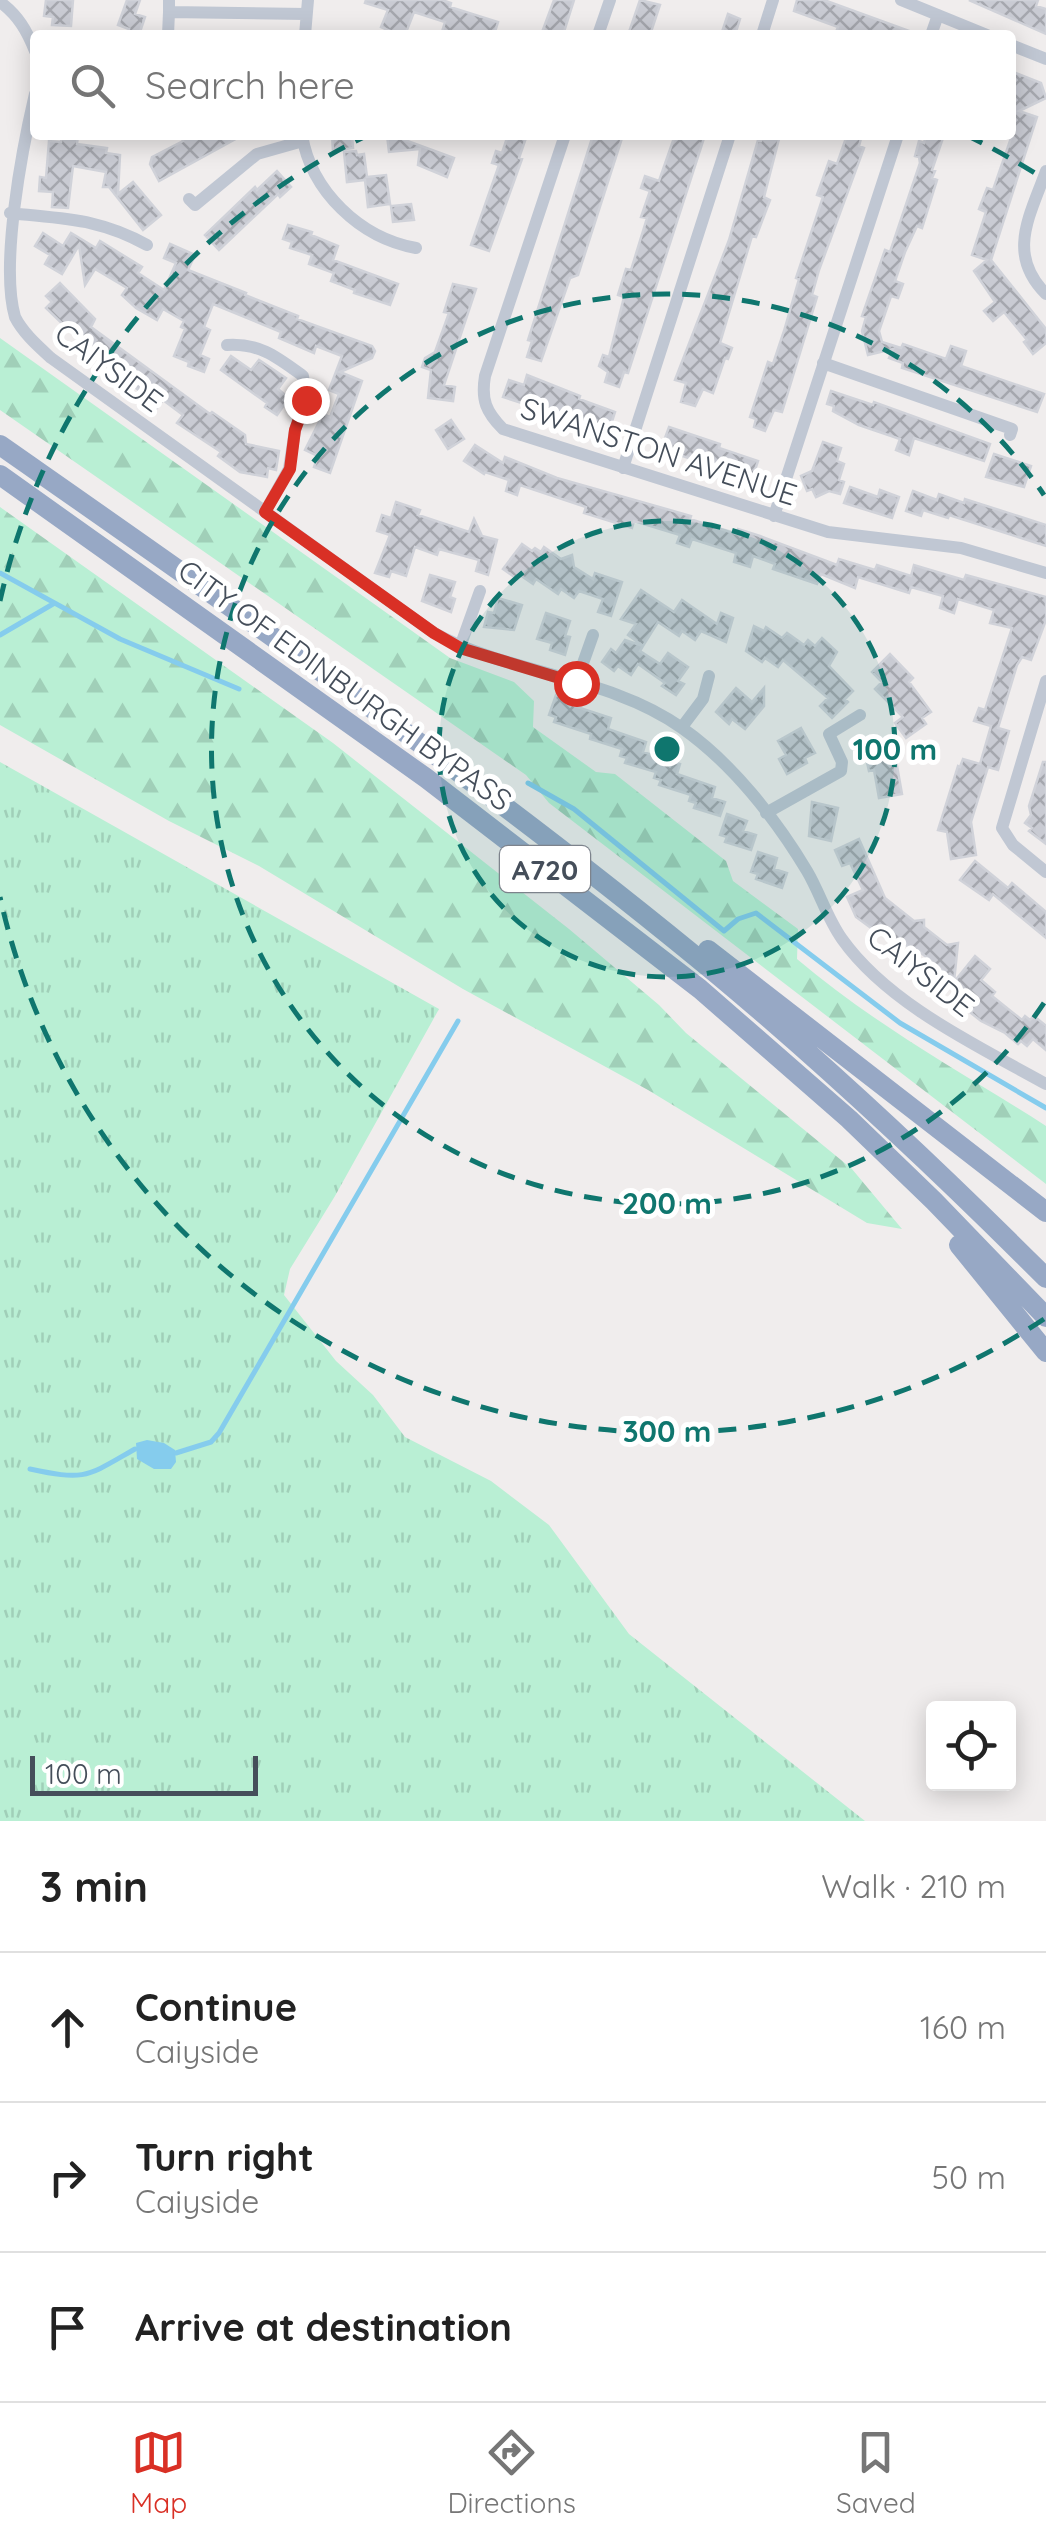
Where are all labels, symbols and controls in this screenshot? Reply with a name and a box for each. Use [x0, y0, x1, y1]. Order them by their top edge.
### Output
search box [30, 30, 1016, 140]
icon: search [65, 58, 120, 113]
text: Search here [145, 61, 355, 109]
street label: CAIYSIDE [47, 314, 171, 420]
route end [284, 378, 330, 424]
street label: SWANSTON AVENUE [516, 388, 802, 514]
street label: CITY OF EDINBURGH BYPASS [171, 551, 519, 819]
route start [554, 661, 600, 707]
text: 100 m [853, 730, 937, 768]
centre of rings [649, 731, 685, 767]
road number: A720 [500, 846, 590, 892]
street label: CAIYSIDE [860, 917, 982, 1025]
text: 200 m [622, 1184, 712, 1222]
text: 300 m [622, 1412, 712, 1450]
map controls [926, 1701, 1016, 1791]
button: locate [926, 1701, 1016, 1791]
scale bar [30, 1751, 258, 1796]
text: 100 m [45, 1756, 122, 1791]
text: 3 min [40, 1860, 148, 1913]
text: Walk · 210 m [821, 1866, 1006, 1906]
text: Continue [135, 1983, 297, 2031]
icon: ahead [40, 2000, 95, 2055]
text: 160 m [920, 2007, 1006, 2047]
text: Caiyside [135, 2031, 259, 2071]
text: Turn right [135, 2133, 314, 2181]
icon: right [40, 2150, 95, 2205]
text: 50 m [932, 2157, 1006, 2197]
text: Caiyside [135, 2181, 259, 2221]
icon: arrive [40, 2300, 95, 2355]
text: Arrive at destination [135, 2303, 512, 2351]
tab: Map [130, 2425, 187, 2520]
tab: Directions [447, 2425, 576, 2520]
tab: Saved [836, 2425, 916, 2520]

